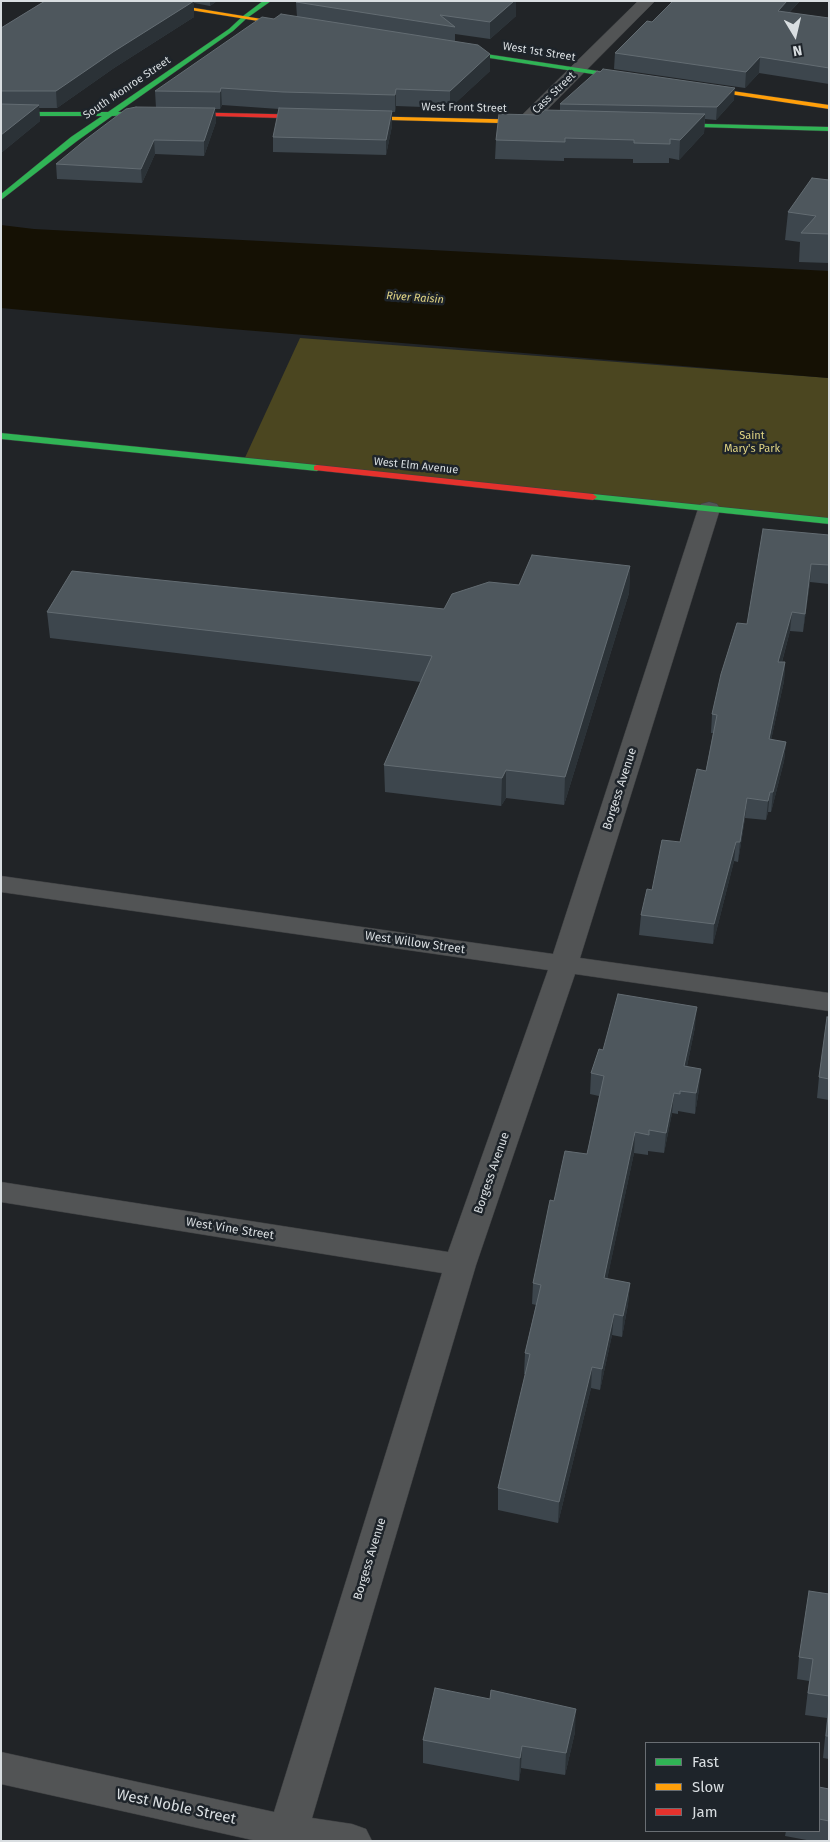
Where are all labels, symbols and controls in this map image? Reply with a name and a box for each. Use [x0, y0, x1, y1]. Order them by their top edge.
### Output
north arrow [770, 10, 820, 60]
street label: West 1st Street [502, 40, 576, 64]
text: N [792, 41, 803, 59]
street label: South Monroe Street [81, 54, 173, 122]
street label: Cass Street [530, 69, 578, 117]
street label: West Front Street [421, 101, 507, 115]
water label: River Raisin [386, 289, 444, 307]
park label: Saint Mary's Park [724, 429, 780, 455]
street label: West Elm Avenue [373, 455, 459, 477]
street label: Borgess Avenue [600, 746, 640, 832]
street label: West Willow Street [364, 929, 466, 957]
street label: Borgess Avenue [471, 1130, 513, 1216]
street label: West Vine Street [185, 1215, 275, 1243]
street label: Borgess Avenue [351, 1516, 389, 1602]
legend [645, 1742, 820, 1832]
text: Fast [692, 1753, 719, 1771]
text: Slow [692, 1778, 724, 1796]
street label: West Noble Street [115, 1786, 237, 1828]
text: Jam [692, 1803, 718, 1821]

